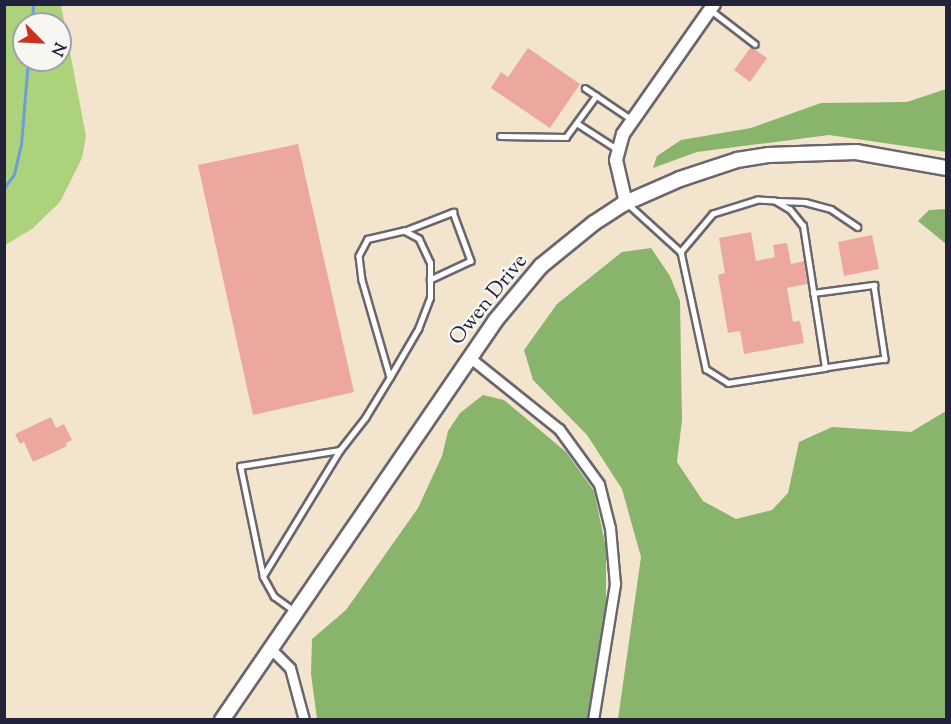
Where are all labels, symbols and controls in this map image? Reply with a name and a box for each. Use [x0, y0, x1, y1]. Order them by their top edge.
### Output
north arrow [12, 12, 72, 72]
text: N [44, 38, 70, 59]
street label: Owen Drive [445, 249, 533, 351]

